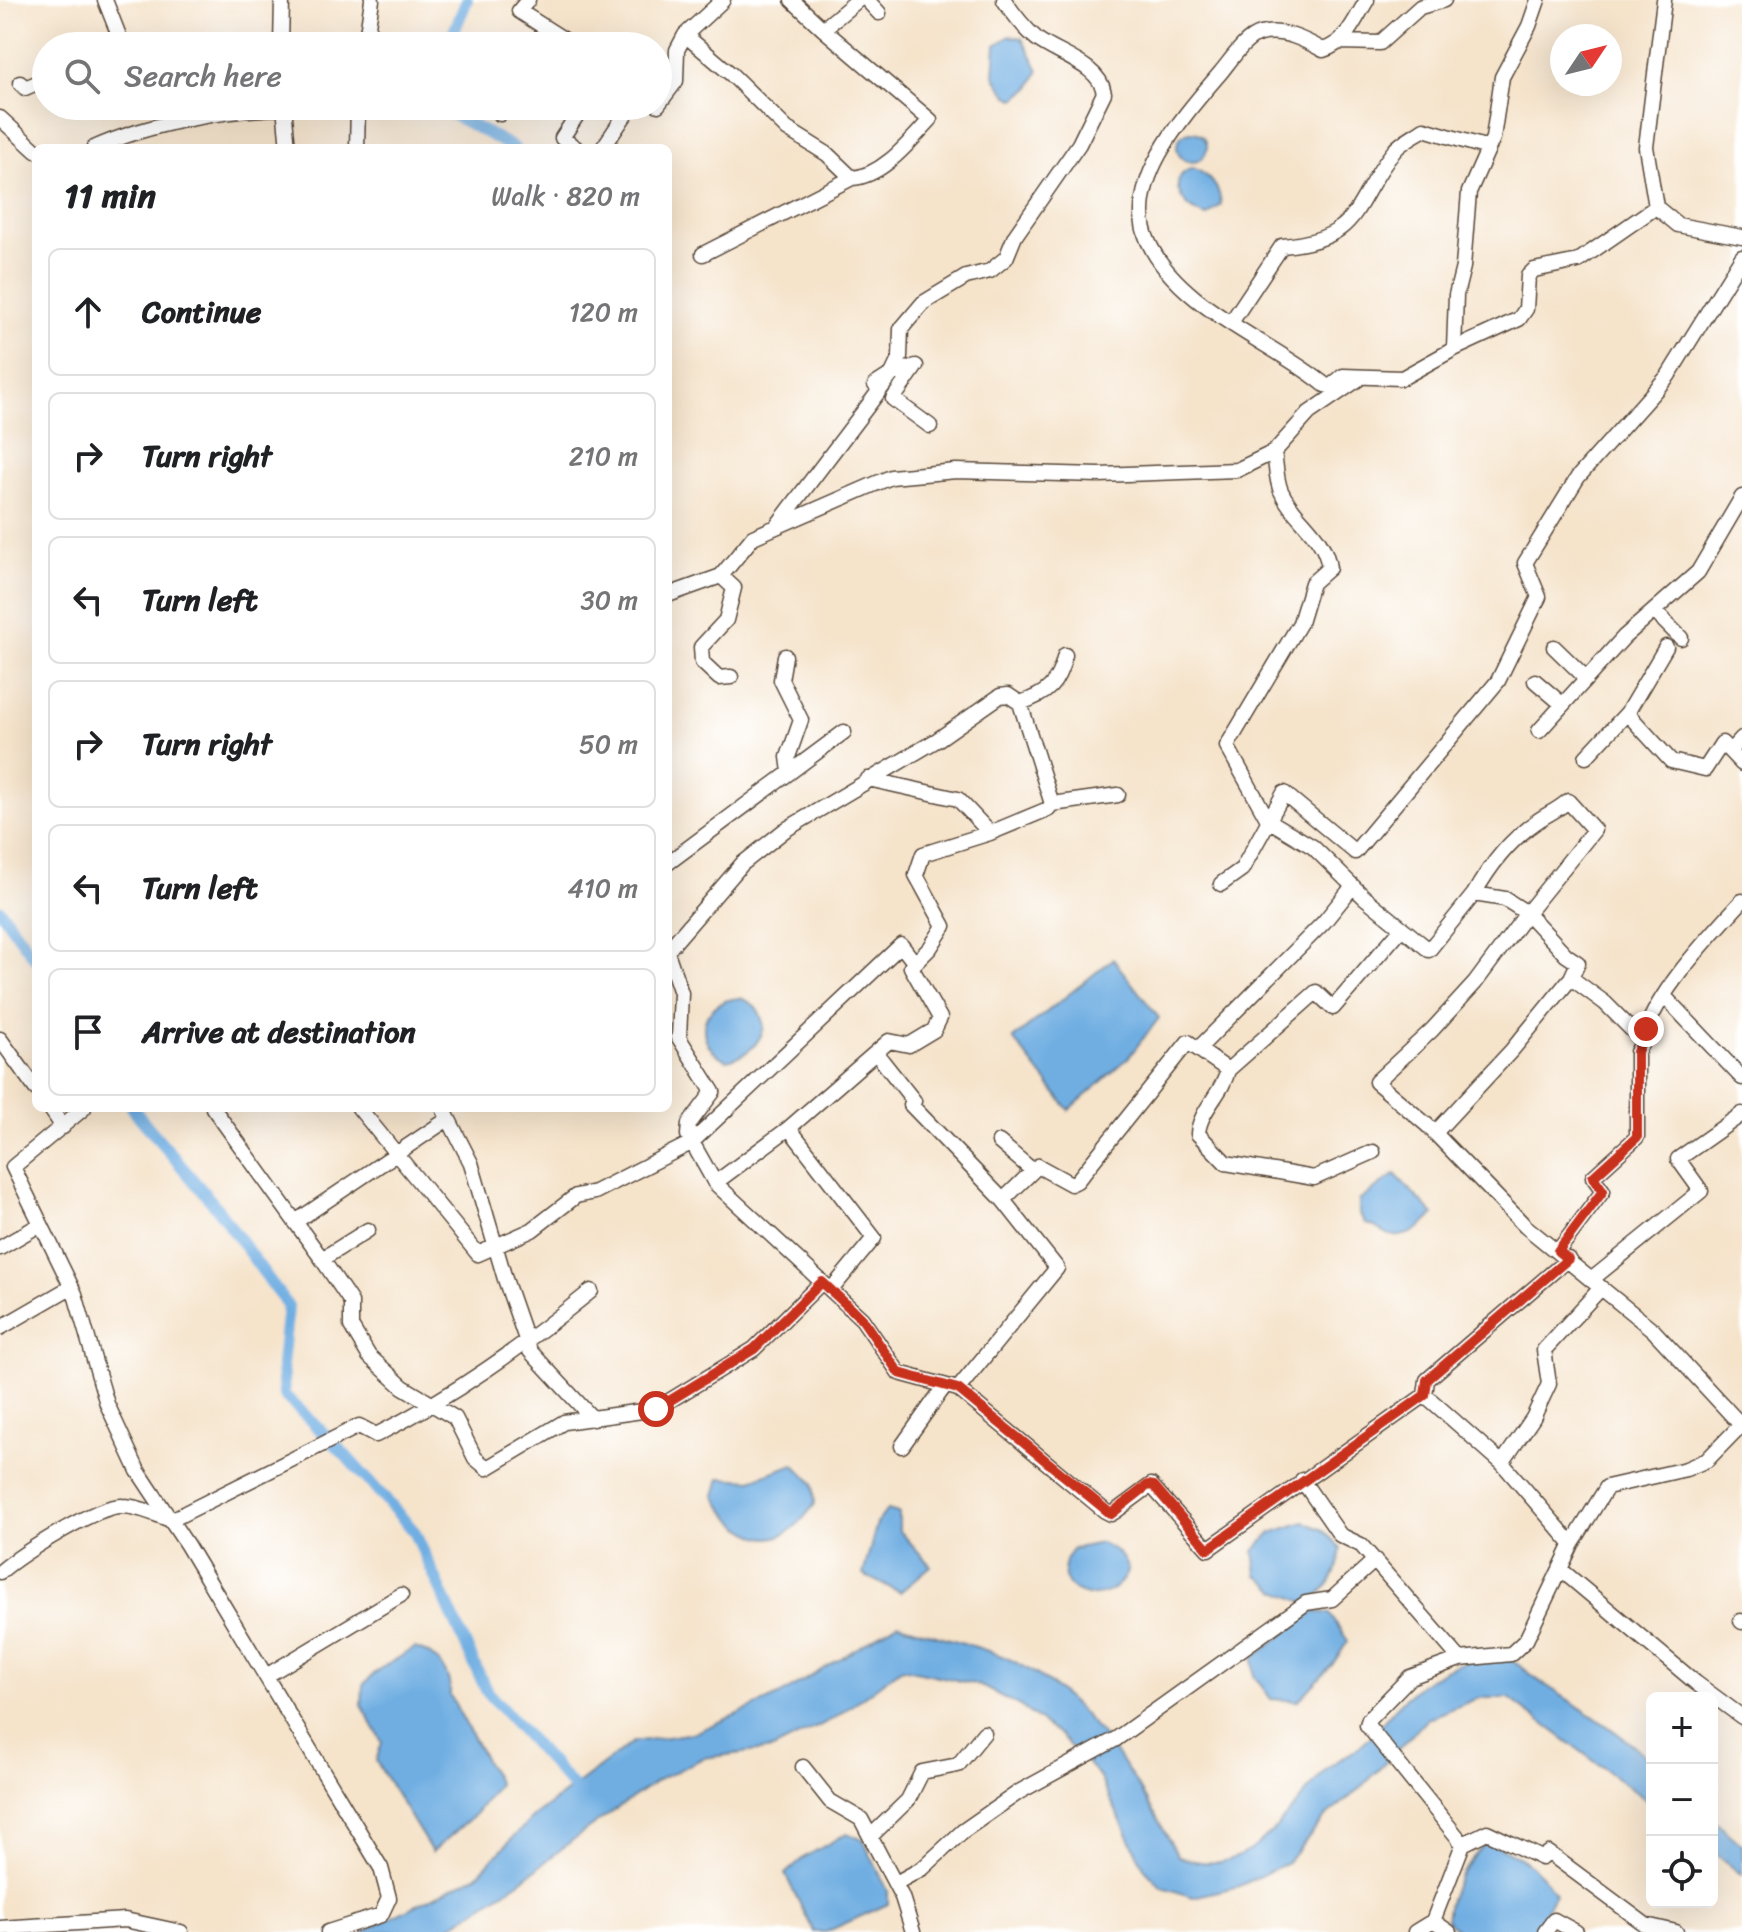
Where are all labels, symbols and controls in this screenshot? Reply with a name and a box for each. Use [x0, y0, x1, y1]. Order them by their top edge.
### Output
north arrow [1550, 24, 1622, 96]
search box [32, 32, 672, 120]
text: Search here [124, 49, 282, 103]
icon: search [60, 54, 104, 98]
text: 11 min [64, 166, 156, 226]
text: Walk · 820 m [491, 173, 640, 219]
text: Continue [142, 285, 261, 339]
text: 120 m [569, 289, 638, 335]
icon: ahead [66, 290, 110, 334]
text: Turn right [142, 429, 272, 483]
text: 210 m [569, 433, 638, 479]
icon: right [66, 434, 110, 478]
text: Turn left [142, 573, 258, 627]
text: 30 m [581, 577, 638, 623]
icon: left [66, 578, 110, 622]
text: Turn right [142, 717, 272, 771]
text: 50 m [579, 721, 638, 767]
icon: right [66, 722, 110, 766]
text: Turn left [142, 861, 258, 915]
text: 410 m [567, 865, 638, 911]
icon: left [66, 866, 110, 910]
text: Arrive at destination [142, 1005, 416, 1059]
icon: arrive [66, 1010, 110, 1054]
route end [1628, 1011, 1664, 1047]
route start [638, 1391, 674, 1427]
map controls [1646, 1692, 1718, 1908]
button: + [1646, 1692, 1718, 1764]
button: − [1646, 1764, 1718, 1836]
button: locate [1646, 1836, 1718, 1908]

